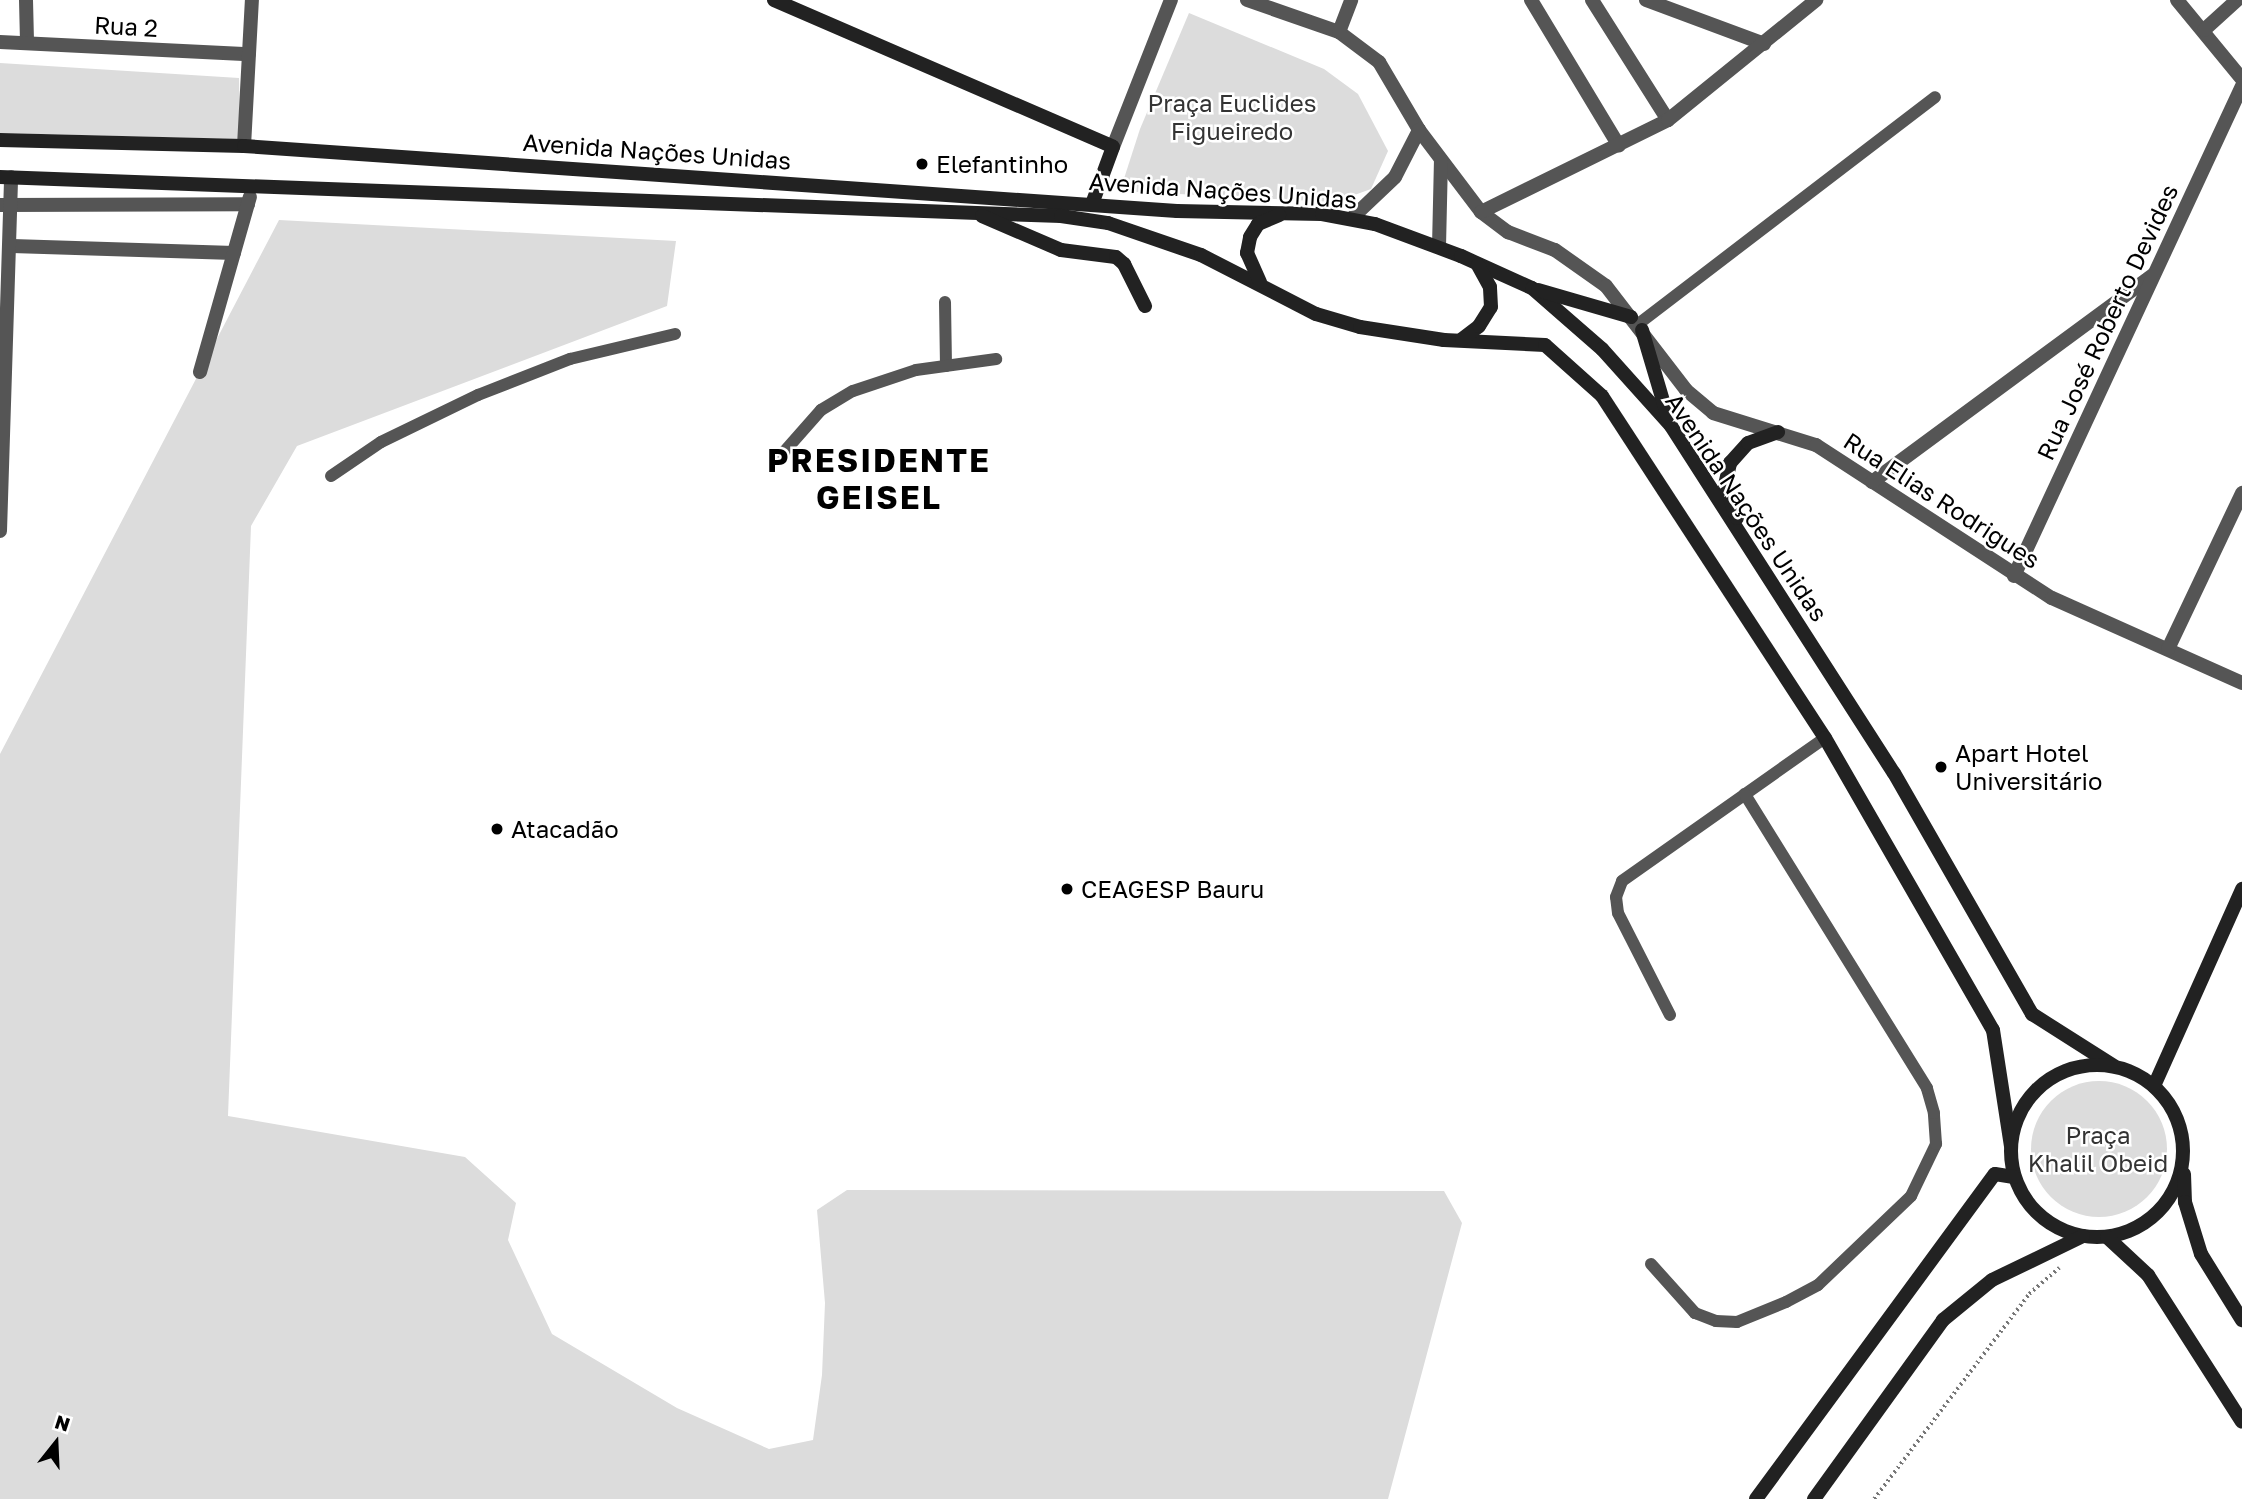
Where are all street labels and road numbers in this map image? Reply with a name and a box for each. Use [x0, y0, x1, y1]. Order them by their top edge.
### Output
street label: Rua 2 [93, 10, 159, 42]
street label: Avenida Nações Unidas [522, 127, 792, 175]
street label: Avenida Nações Unidas [1088, 166, 1358, 214]
street label: Rua José Roberto Devides [2030, 180, 2184, 464]
street label: Avenida Nações Unidas [1660, 388, 1834, 626]
street label: Rua Elias Rodrigues [1839, 426, 2045, 574]

